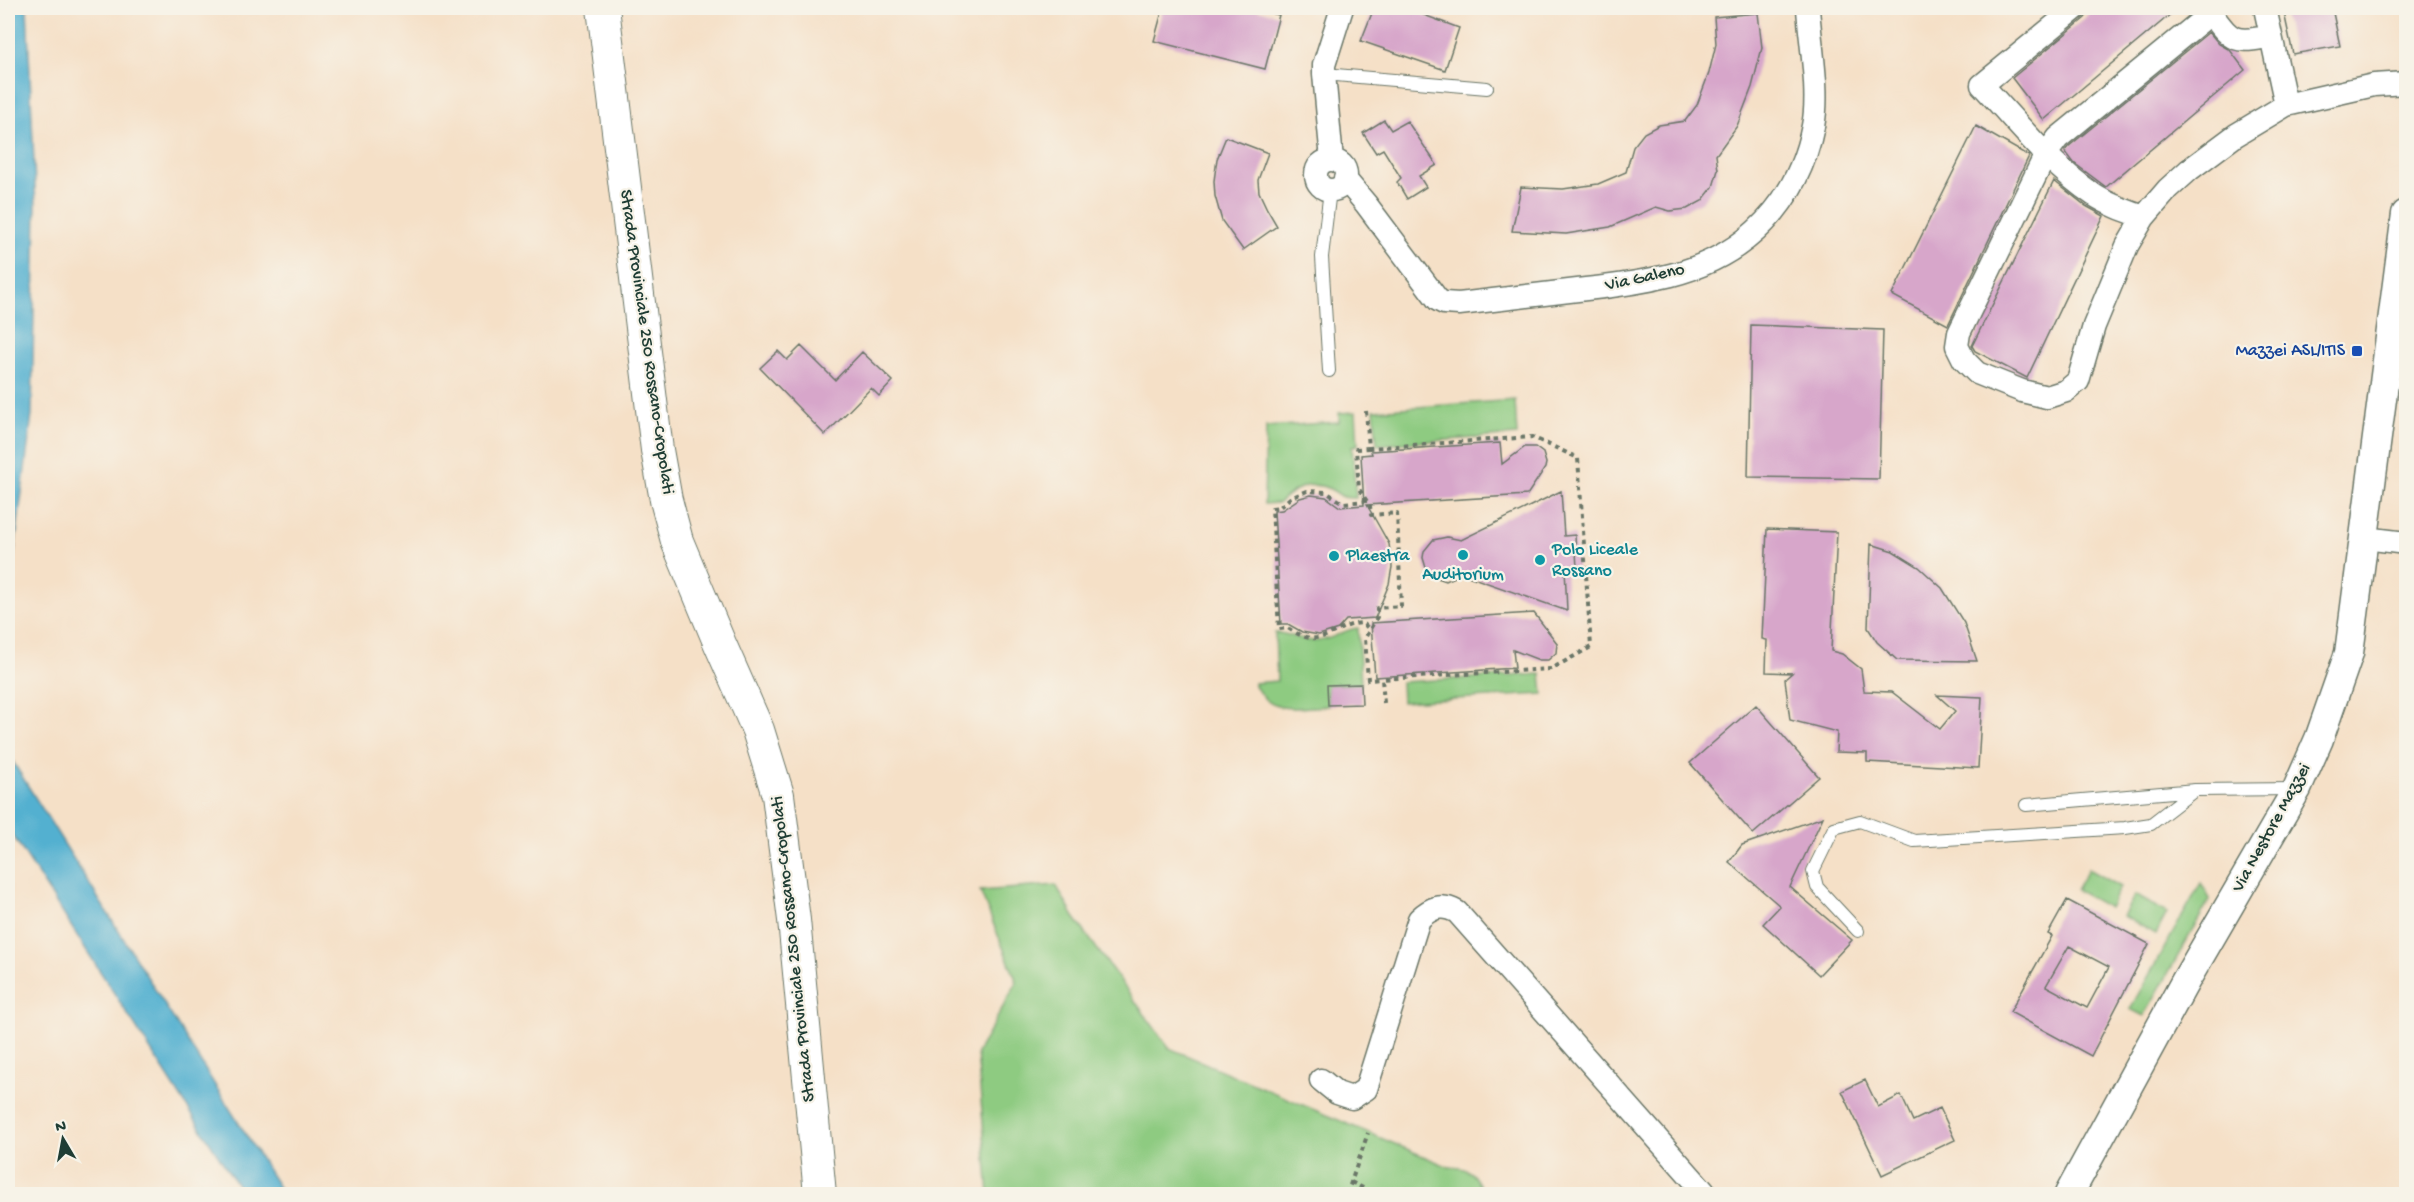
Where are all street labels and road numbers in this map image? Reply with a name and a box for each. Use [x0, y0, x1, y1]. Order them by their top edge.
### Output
street label: Strada Provinciale 250 Rossano-Cropolati [614, 188, 678, 496]
street label: Via Galeno [1602, 259, 1687, 297]
street label: Via Nestore Mazzei [2227, 760, 2316, 897]
street label: Strada Provinciale 250 Rossano-Cropolati [767, 795, 821, 1103]

